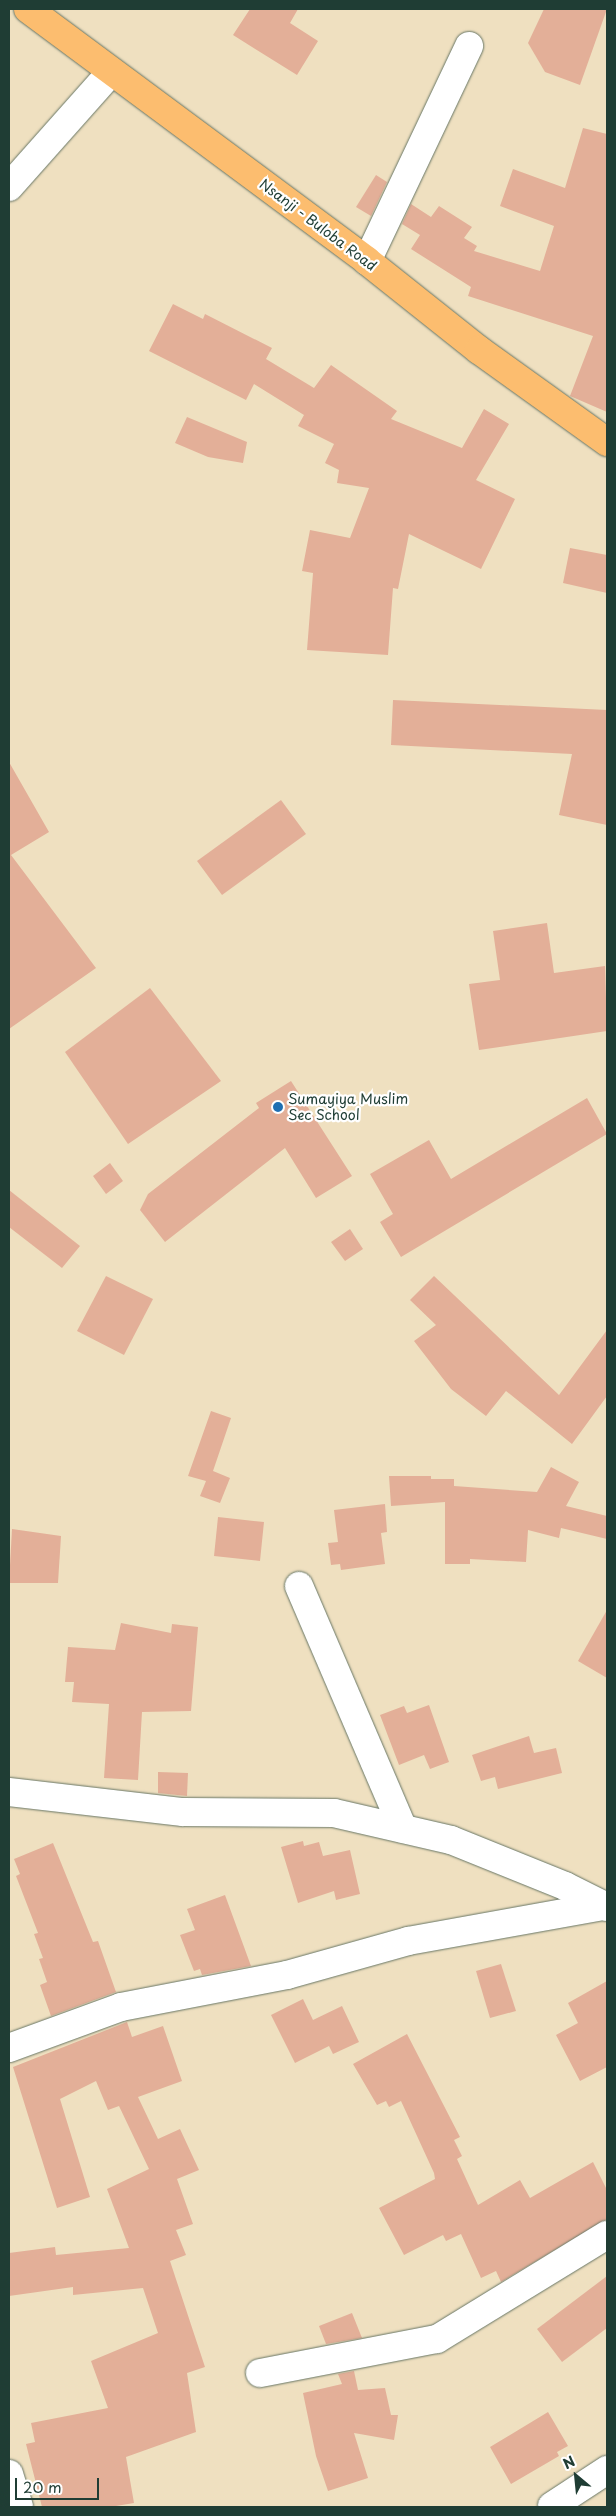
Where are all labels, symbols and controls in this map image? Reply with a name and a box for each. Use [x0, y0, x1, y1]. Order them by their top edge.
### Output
street label: Nsanji - Buloba Road [256, 175, 380, 275]
place label: Sumayiya Muslim Sec School [288, 1091, 409, 1124]
marker: Sumayiya Muslim Sec School [272, 1101, 284, 1113]
text: N [559, 2450, 579, 2474]
north arrow [551, 2451, 601, 2501]
scale bar [18, 2468, 101, 2500]
text: 20 m [23, 2475, 62, 2498]

